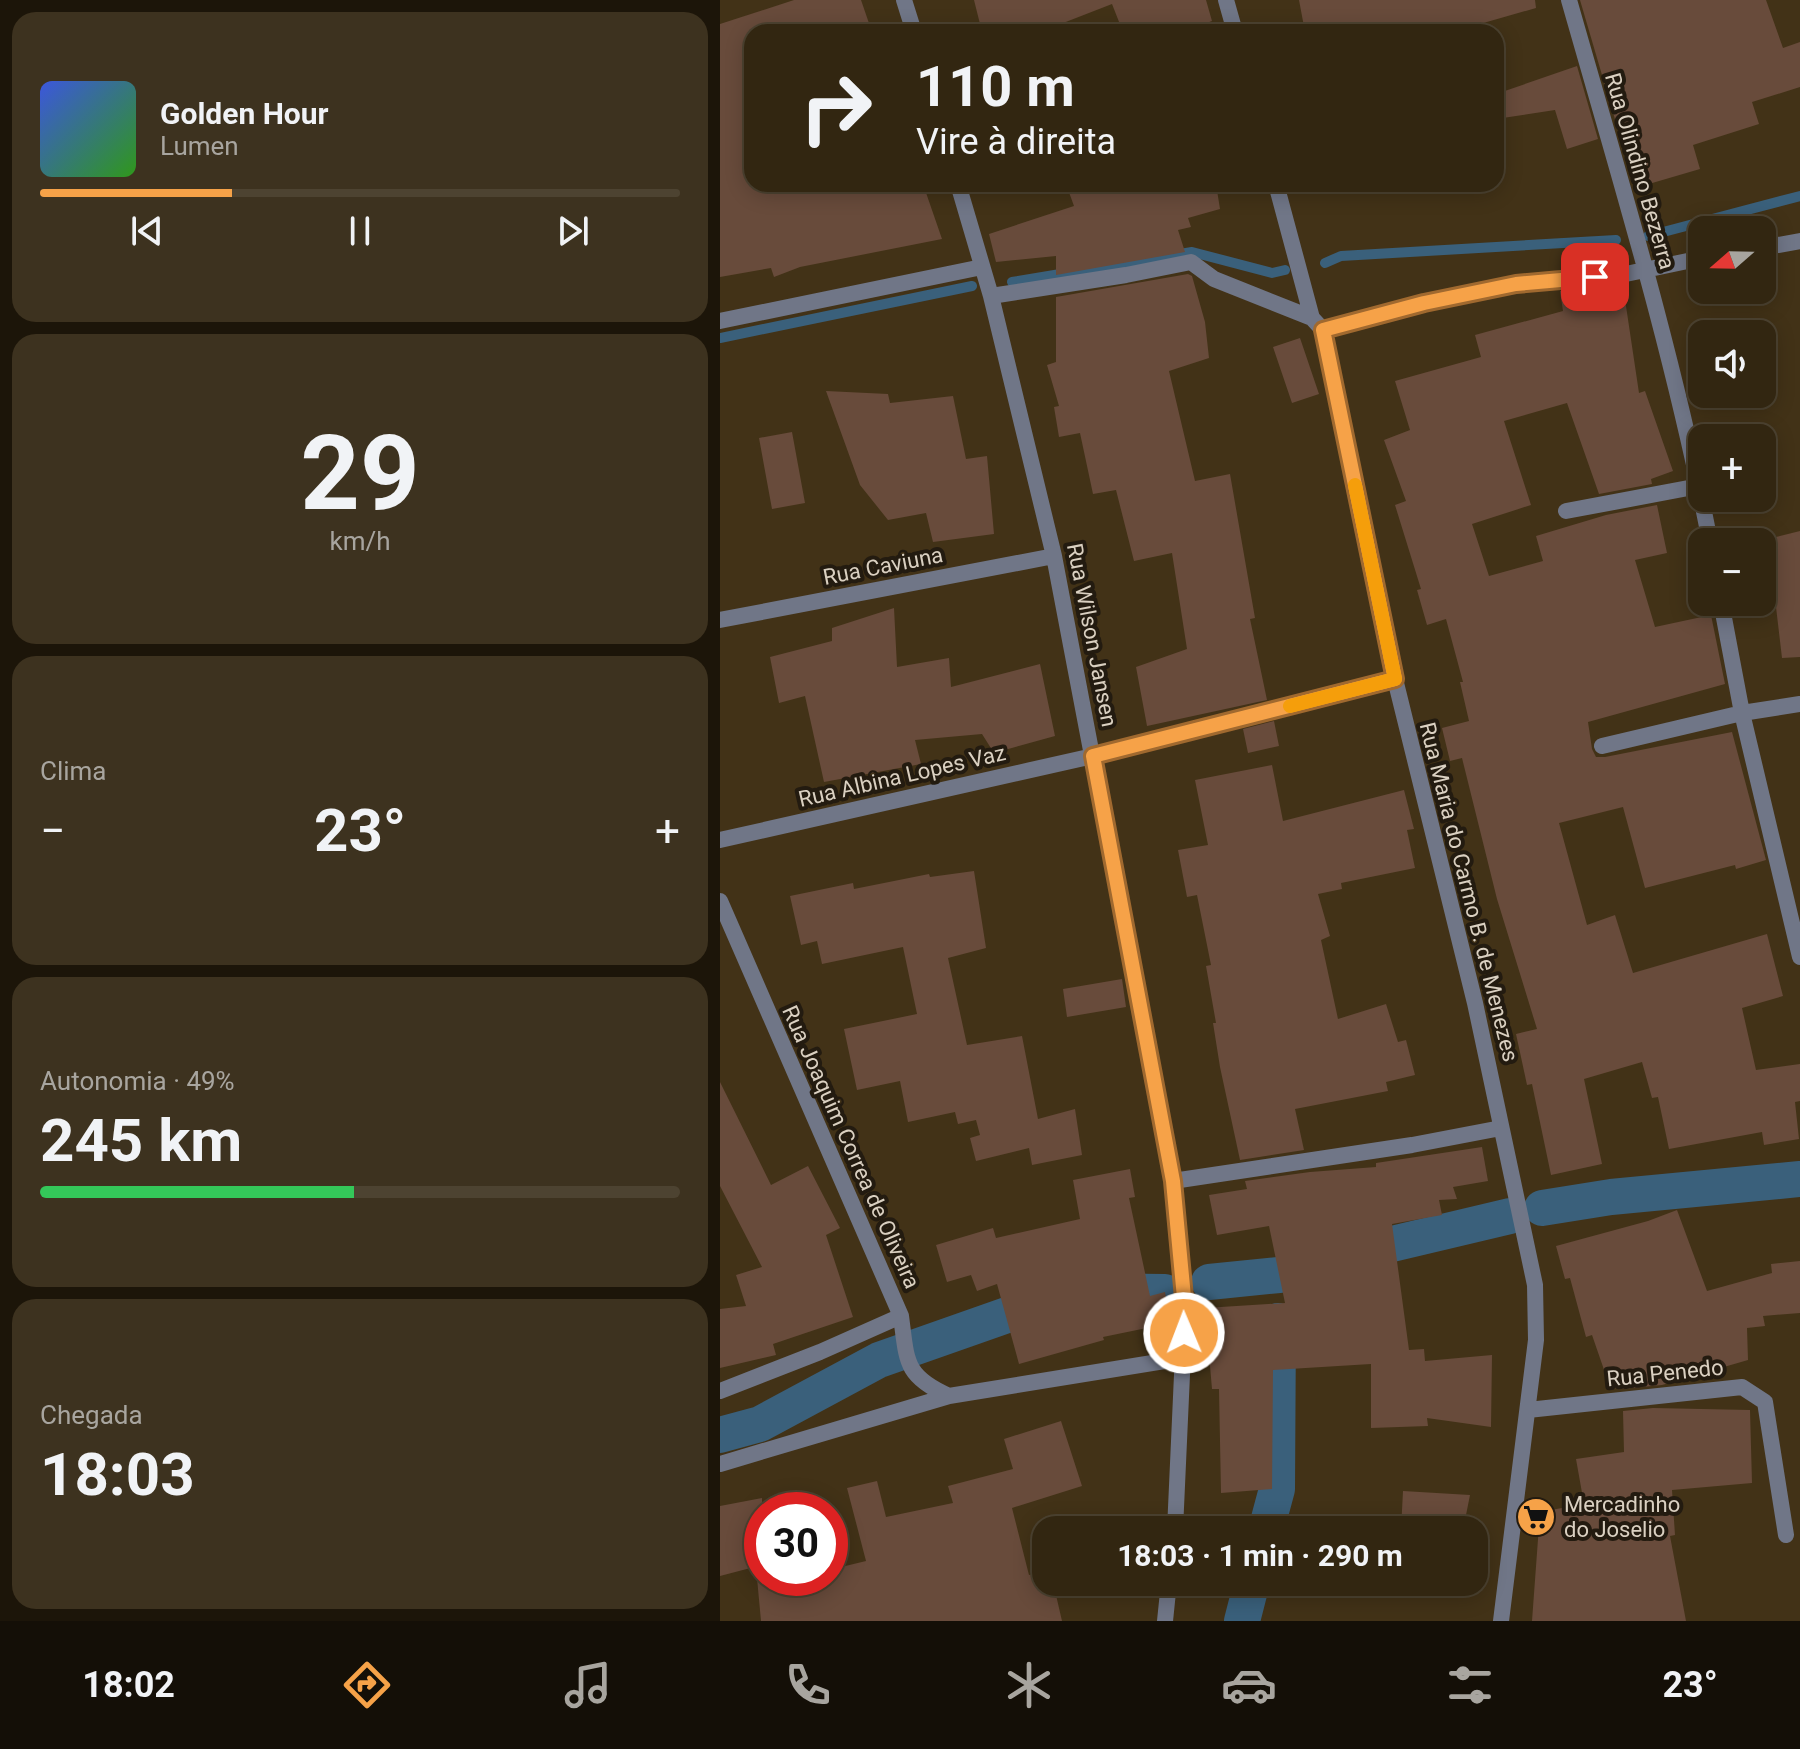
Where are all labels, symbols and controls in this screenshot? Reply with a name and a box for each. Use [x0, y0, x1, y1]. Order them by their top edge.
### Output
text: 110 m [916, 54, 1075, 120]
icon: right [784, 56, 888, 160]
street label: Rua Olindino Bezerra [1600, 70, 1680, 272]
text: Golden Hour [160, 96, 329, 131]
text: Vire à direita [916, 121, 1116, 163]
text: Lumen [160, 131, 239, 161]
icon: previous [125, 209, 169, 253]
icon: pause [338, 209, 382, 253]
icon: next [551, 209, 595, 253]
north arrow [1688, 216, 1776, 304]
map controls [1688, 216, 1776, 616]
pin [1561, 243, 1629, 311]
icon: arrive [1573, 255, 1617, 299]
button: sound [1688, 320, 1776, 408]
text: 29 [300, 413, 420, 534]
button: + [1688, 424, 1776, 512]
text: km/h [329, 526, 391, 556]
button: − [1688, 528, 1776, 616]
street label: Rua Wilson Jansen [1062, 541, 1122, 729]
street label: Rua Caviuna [821, 542, 945, 590]
street label: Rua Maria do Carmo B. de Menezes [1415, 720, 1523, 1064]
street label: Rua Albina Lopes Vaz [796, 740, 1008, 812]
text: Clima [40, 756, 107, 786]
text: 23° [314, 795, 406, 866]
text: − [40, 805, 65, 857]
text: + [655, 805, 680, 857]
street label: Rua Joaquim Correa de Oliveira [777, 1002, 925, 1292]
text: Autonomia · 49% [40, 1066, 235, 1096]
text: 245 km [40, 1105, 242, 1176]
position arrow [1142, 1291, 1226, 1375]
street label: Rua Penedo [1605, 1354, 1725, 1392]
text: Chegada [40, 1400, 143, 1430]
text: 18:03 [40, 1439, 195, 1510]
speed limit sign: 30 [744, 1492, 848, 1596]
place label: Mercadinho do Joselio [1564, 1492, 1680, 1542]
supermarket icon: Mercadinho do Joselio [1515, 1496, 1557, 1538]
text: 18:03 · 1 min · 290 m [1117, 1538, 1403, 1573]
icon: directions [339, 1657, 395, 1713]
icon: music [560, 1657, 616, 1713]
icon: phone [780, 1657, 836, 1713]
icon: climate [1001, 1657, 1057, 1713]
icon: car [1221, 1657, 1277, 1713]
icon: filters [1442, 1657, 1498, 1713]
text: 18:02 [82, 1664, 175, 1706]
text: 23° [1662, 1664, 1718, 1706]

